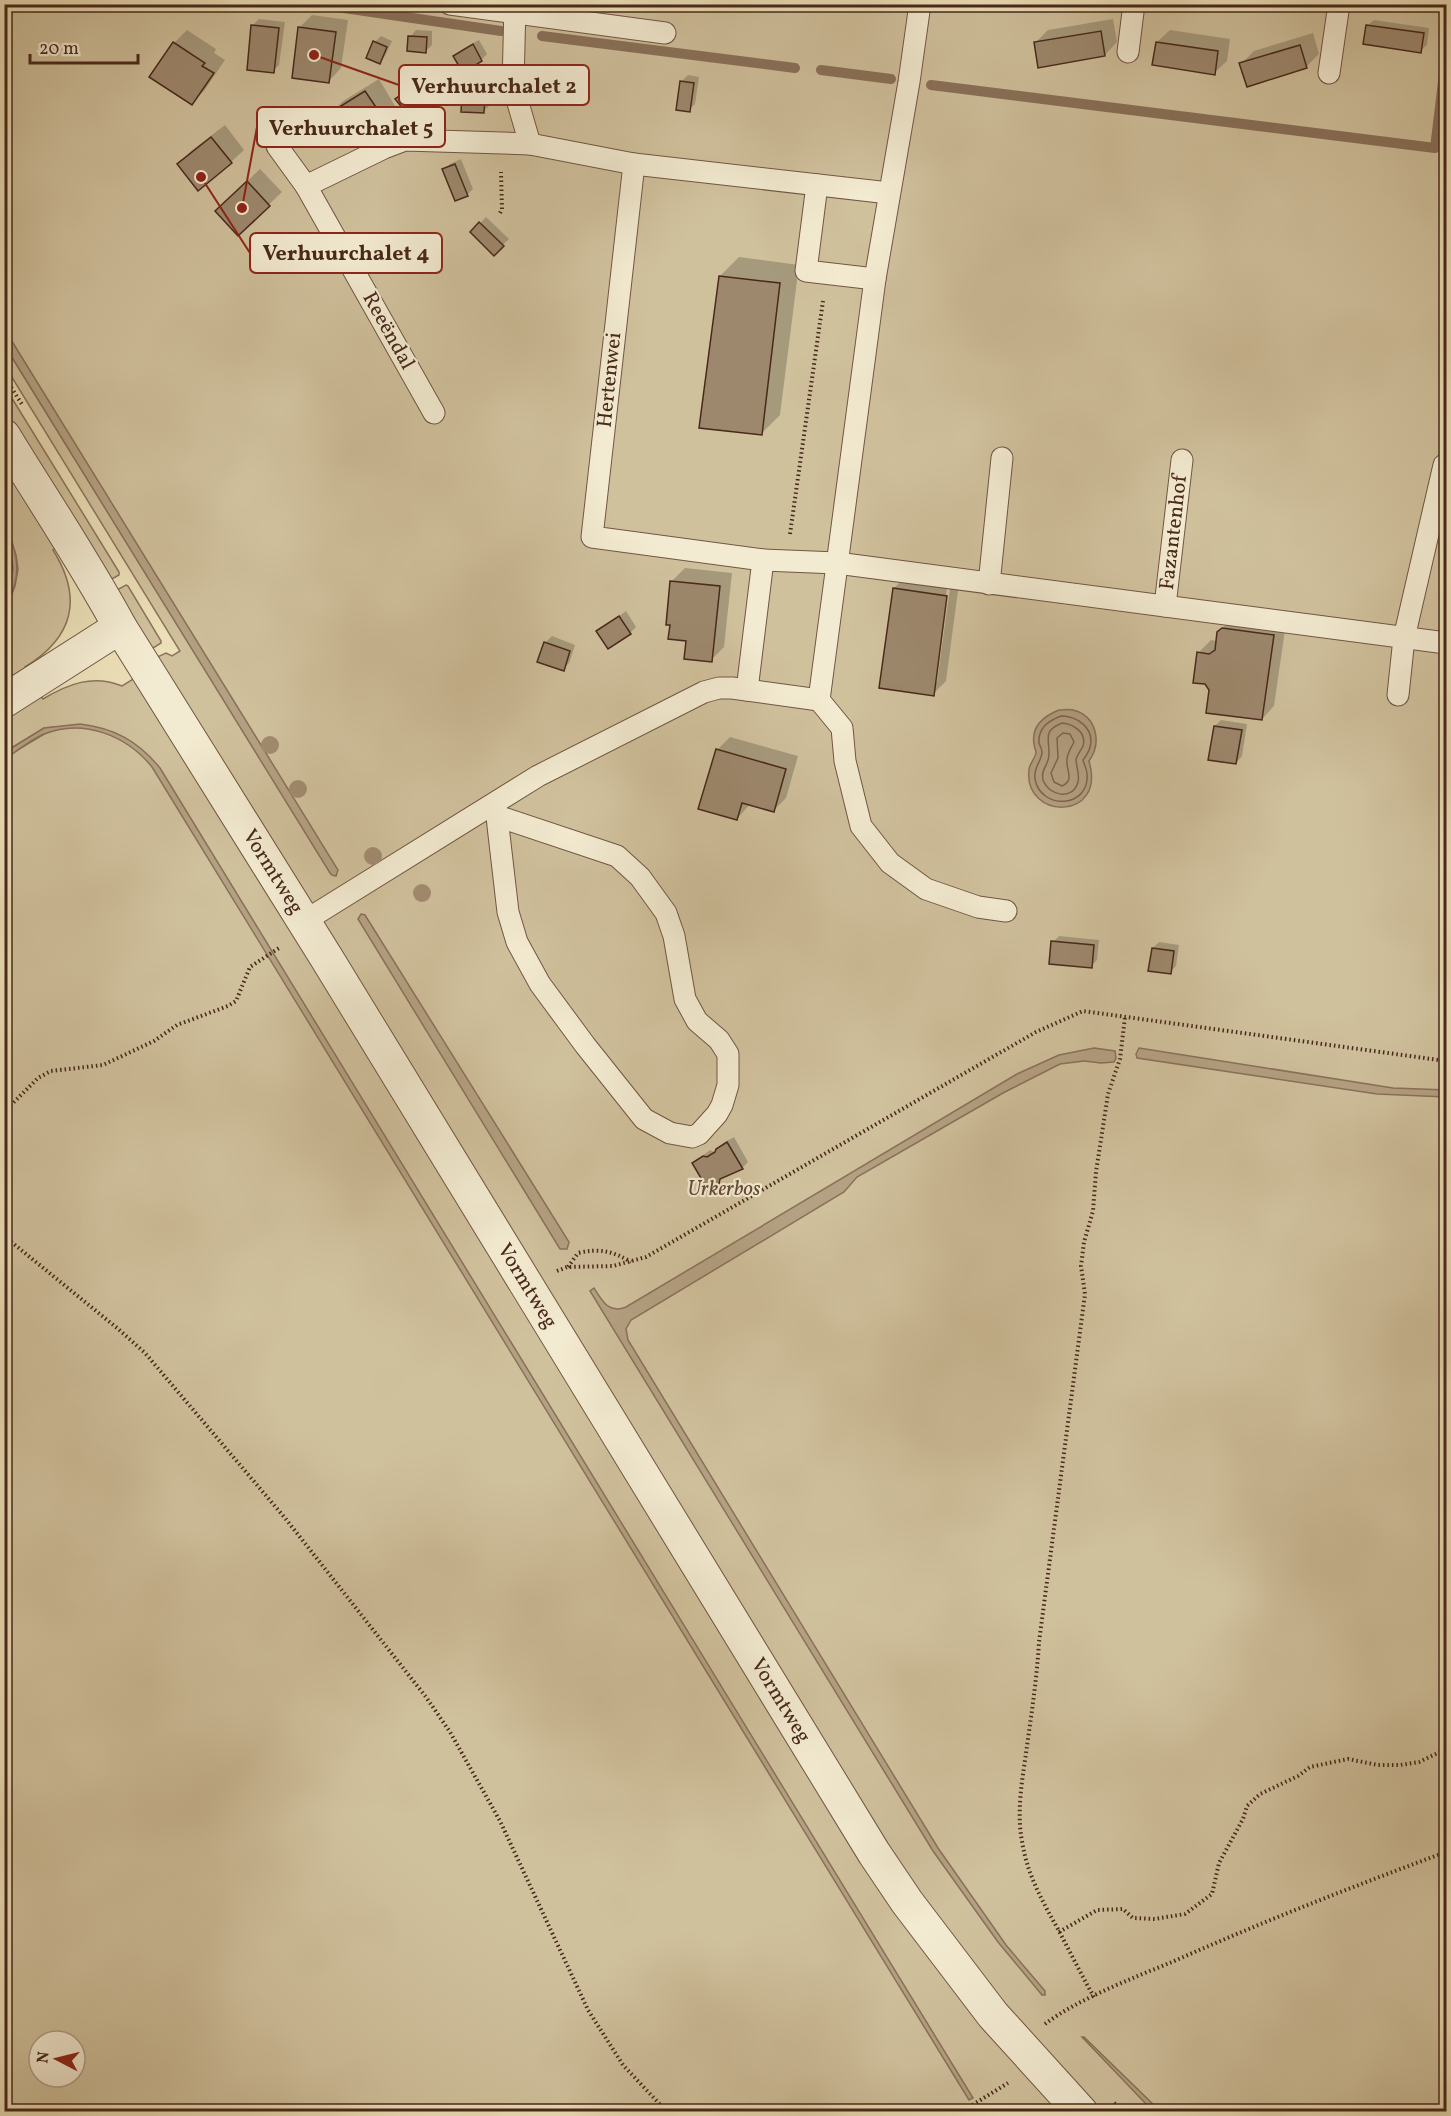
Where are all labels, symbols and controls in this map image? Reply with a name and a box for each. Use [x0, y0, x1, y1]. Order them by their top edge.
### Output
scale bar [30, 27, 138, 65]
text: 20 m [39, 37, 79, 62]
callout: Verhuurchalet 2 [399, 65, 589, 105]
text: Verhuurchalet 2 [411, 72, 577, 103]
callout: Verhuurchalet 5 [257, 107, 445, 147]
text: Verhuurchalet 5 [269, 114, 433, 145]
callout: Verhuurchalet 4 [250, 233, 442, 273]
text: Verhuurchalet 4 [262, 239, 430, 270]
street label: Reeëndal [355, 287, 421, 375]
street label: Hertenwei [591, 331, 629, 429]
street label: Fazantenhof [1152, 472, 1195, 591]
street label: Vormtweg [235, 824, 310, 920]
park label: Urkerbos [687, 1175, 761, 1204]
street label: Vormtweg [490, 1238, 564, 1334]
street label: Vormtweg [744, 1652, 818, 1749]
north arrow [27, 2029, 87, 2089]
text: N [32, 2050, 56, 2065]

